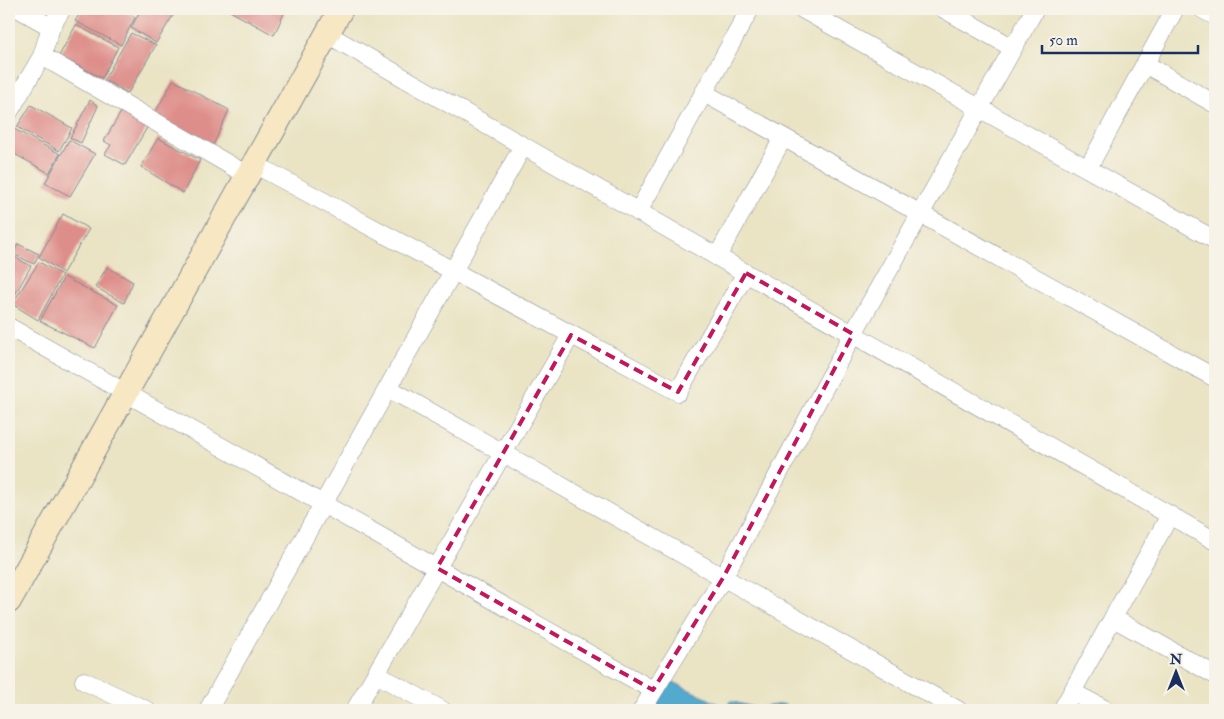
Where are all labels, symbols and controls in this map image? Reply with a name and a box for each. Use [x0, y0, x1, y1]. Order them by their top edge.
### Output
scale bar [1042, 22, 1198, 54]
text: 50 m [1049, 31, 1078, 50]
north arrow [1152, 646, 1202, 696]
text: N [1169, 651, 1183, 668]

